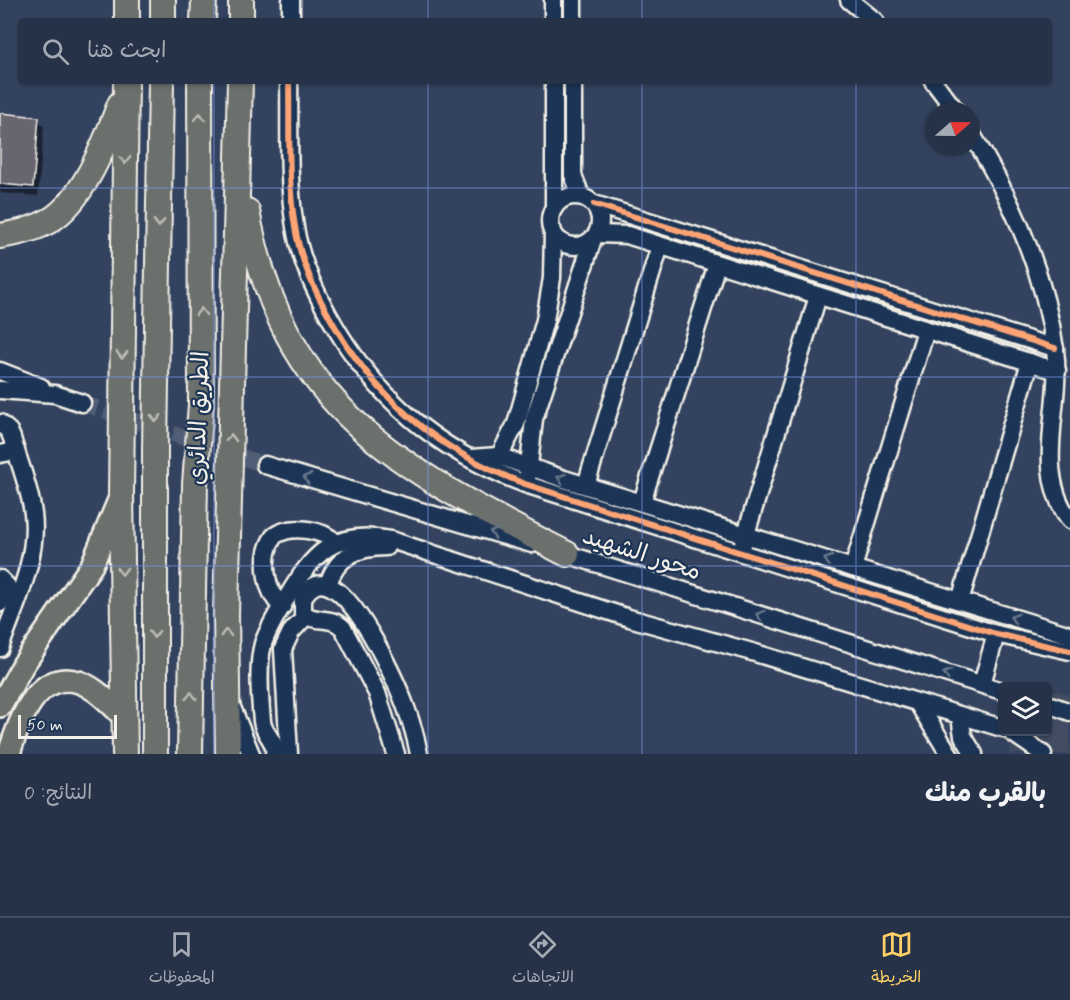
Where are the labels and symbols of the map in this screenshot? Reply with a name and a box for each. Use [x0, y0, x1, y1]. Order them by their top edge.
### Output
north arrow [926, 102, 980, 156]
one-way arrow [194, 112, 206, 121]
one-way arrow [118, 156, 131, 165]
one-way arrow [152, 219, 165, 228]
one-way arrow [195, 307, 207, 316]
one-way arrow [116, 351, 128, 360]
street label: الطريق الدائري [182, 351, 217, 486]
one-way arrow [149, 414, 162, 423]
one-way arrow [225, 433, 238, 442]
one-way arrow [556, 472, 567, 485]
one-way arrow [302, 473, 313, 485]
street label: محور الشهيد [578, 521, 705, 588]
one-way arrow [489, 528, 499, 541]
one-way arrow [823, 555, 834, 567]
one-way arrow [115, 567, 128, 576]
one-way arrow [755, 610, 766, 622]
one-way arrow [1009, 613, 1020, 625]
one-way arrow [220, 628, 232, 637]
one-way arrow [148, 630, 160, 639]
one-way arrow [942, 669, 952, 681]
one-way arrow [185, 691, 197, 700]
scale bar [18, 712, 117, 740]

